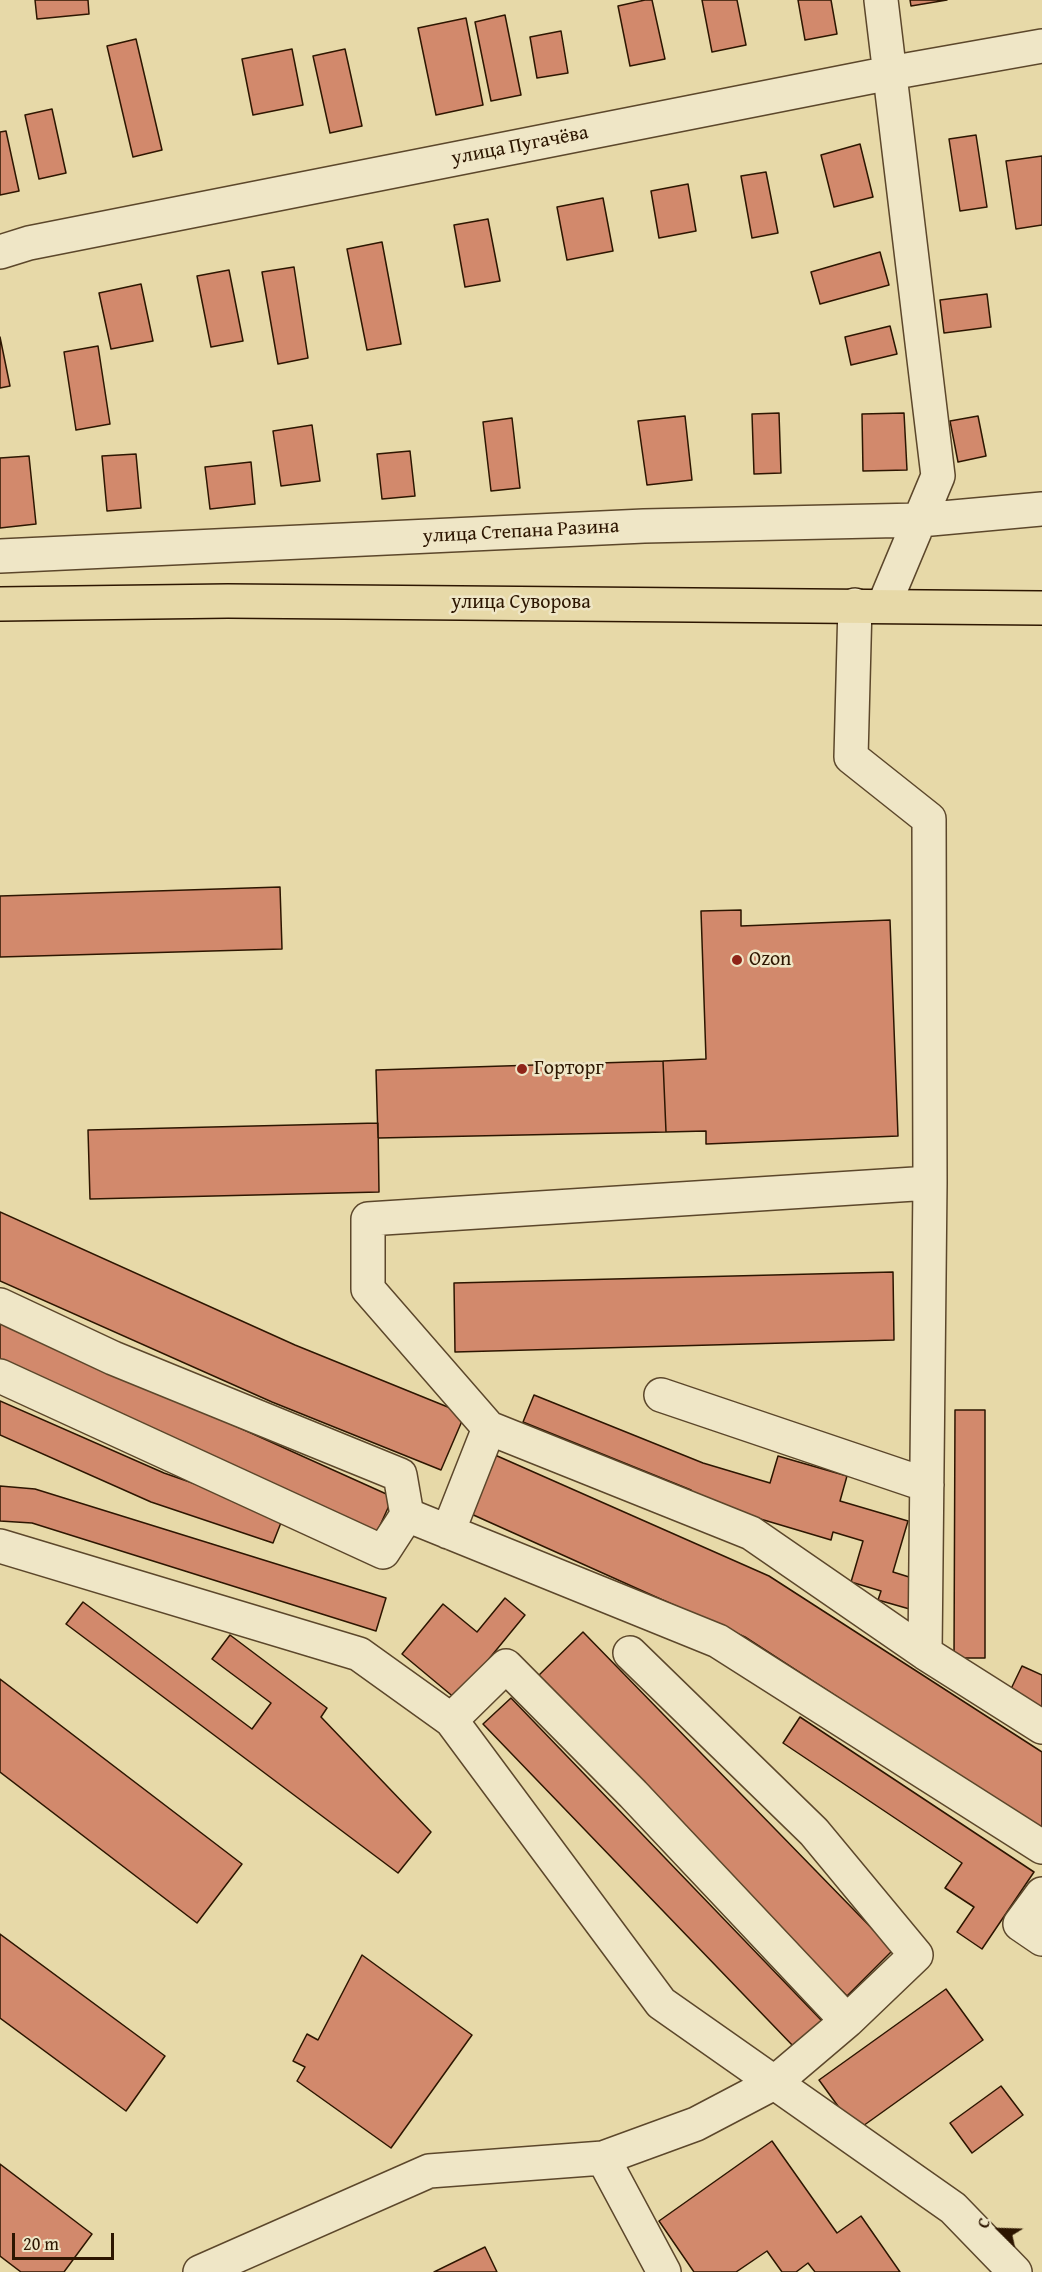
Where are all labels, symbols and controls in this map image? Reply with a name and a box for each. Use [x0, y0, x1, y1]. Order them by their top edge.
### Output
street label: улица Пугачёва [450, 121, 590, 171]
street label: улица Степана Разина [422, 515, 620, 549]
street label: улица Суворова [451, 591, 591, 615]
place label: Ozon [749, 948, 791, 972]
marker: Ozon [730, 953, 744, 967]
place label: Горторг [534, 1057, 604, 1081]
marker: Горторг [515, 1062, 529, 1076]
north arrow [970, 2200, 1030, 2260]
text: С [971, 2214, 996, 2232]
scale bar [15, 2221, 117, 2259]
text: 20 m [23, 2230, 59, 2257]

